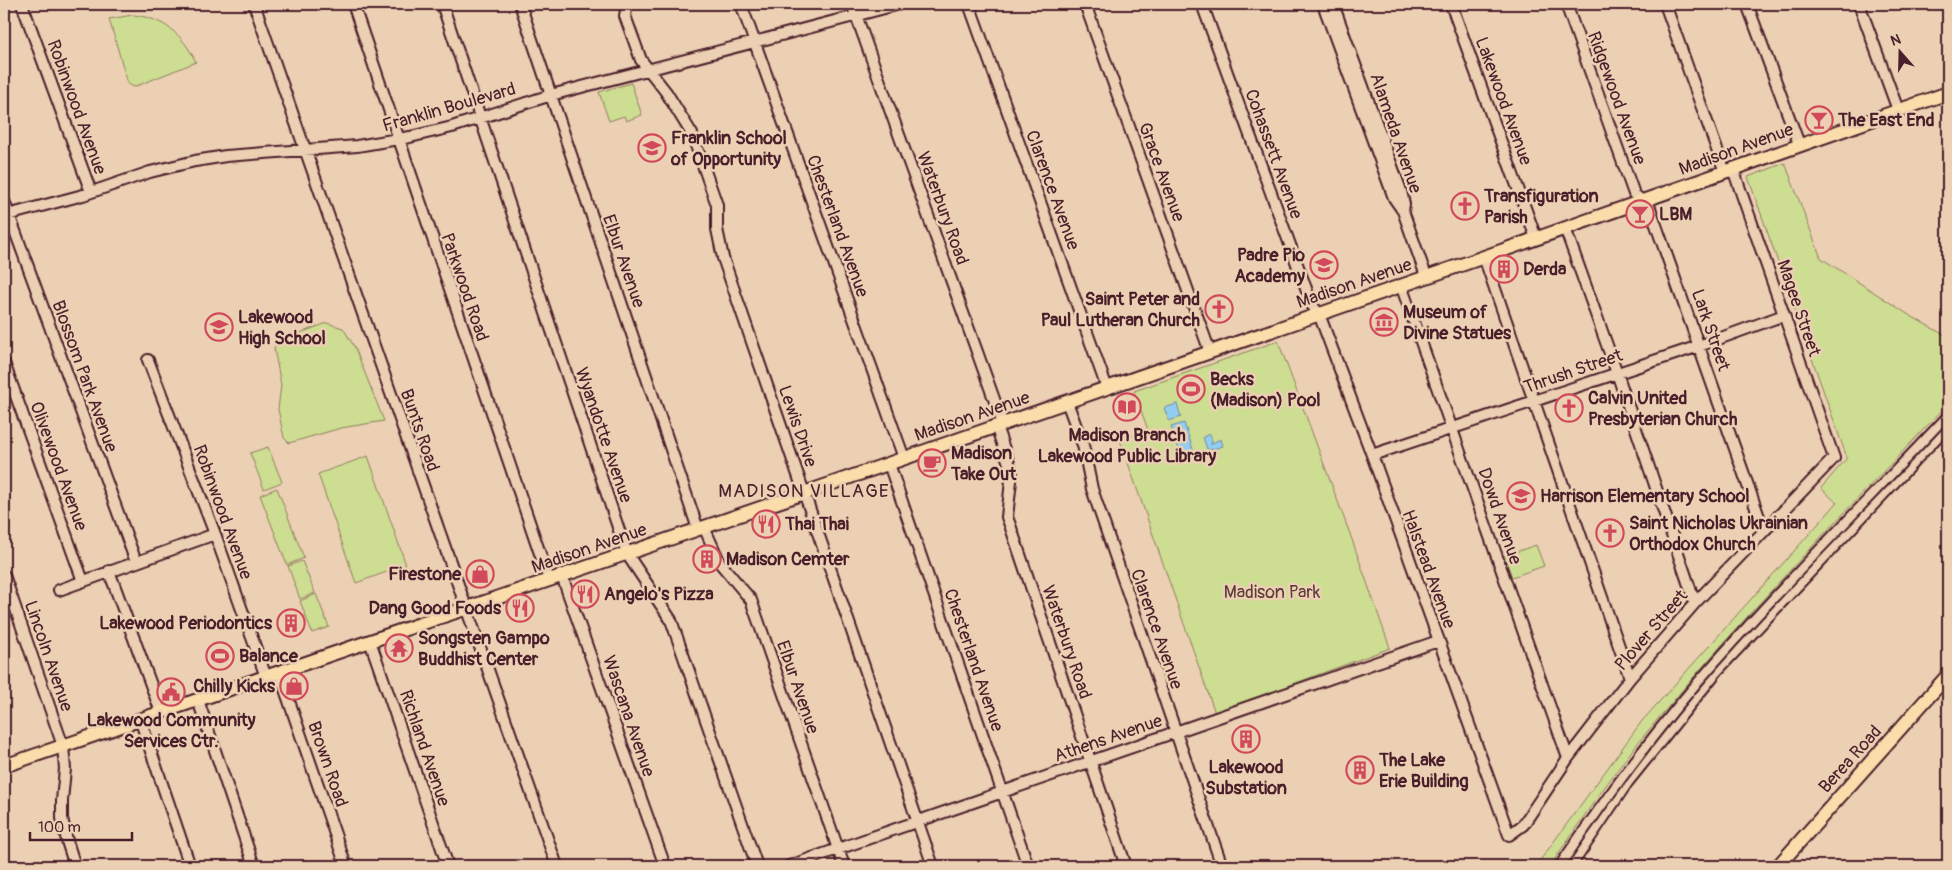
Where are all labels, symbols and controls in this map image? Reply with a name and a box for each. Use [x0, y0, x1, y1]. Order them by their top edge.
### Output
north arrow [1874, 28, 1924, 78]
street label: Ridgewood Avenue [1582, 29, 1651, 168]
text: N [1888, 31, 1903, 50]
street label: Lakewood Avenue [1470, 34, 1537, 168]
street label: Robinwood Avenue [41, 37, 112, 178]
street label: Alameda Avenue [1364, 70, 1427, 196]
street label: Franklin Boulevard [380, 77, 518, 138]
street label: Cohassett Avenue [1239, 86, 1308, 222]
bar icon: The East End [1804, 105, 1834, 135]
place label: The East End [1837, 109, 1935, 132]
street label: Madison Avenue [1676, 118, 1797, 181]
street label: Grace Avenue [1133, 119, 1190, 225]
place label: Franklin School of Opportunity [670, 127, 787, 171]
street label: Clarence Avenue [1020, 127, 1085, 253]
school or university icon: Franklin School of Opportunity [637, 133, 667, 163]
street label: Waterbury Road [911, 148, 974, 268]
street label: Chesterland Avenue [801, 152, 874, 300]
place label: Transfiguration Parish [1483, 185, 1599, 229]
church icon: Transfiguration Parish [1450, 191, 1480, 221]
bar icon: LBM [1625, 199, 1655, 229]
place label: LBM [1659, 203, 1692, 226]
street label: Elbur Avenue [597, 211, 650, 311]
street label: Parkwood Road [435, 230, 494, 344]
place label: Padre Pio Academy [1234, 244, 1305, 288]
school or university icon: Padre Pio Academy [1309, 250, 1339, 280]
street label: Madison Avenue [1294, 253, 1415, 314]
building icon: Derda [1489, 254, 1519, 284]
street label: Magee Street [1771, 257, 1826, 360]
place label: Derda [1523, 258, 1567, 281]
street label: Lark Street [1686, 286, 1736, 375]
place label: Saint Peter and Paul Lutheran Church [1041, 288, 1201, 332]
church icon: Saint Peter and Paul Lutheran Church [1204, 294, 1234, 324]
street label: Blossom Park Avenue [46, 297, 123, 455]
place label: Museum of Divine Statues [1403, 301, 1512, 345]
place label: Lakewood High School [238, 306, 326, 350]
museum icon: Museum of Divine Statues [1369, 307, 1399, 337]
school or university icon: Lakewood High School [204, 312, 234, 342]
street label: Thrush Street [1521, 344, 1626, 399]
street label: Wyandotte Avenue [570, 364, 638, 506]
place label: Becks (Madison) Pool [1210, 368, 1321, 412]
sports icon: Becks (Madison) Pool [1176, 374, 1206, 404]
street label: Lewis Drive [773, 382, 822, 470]
street label: Bunts Road [395, 386, 444, 474]
street label: Madison Avenue [912, 386, 1033, 447]
place label: Calvin United Presbyterian Church [1588, 387, 1738, 431]
library icon: Madison Branch Lakewood Public Library [1112, 392, 1142, 422]
church icon: Calvin United Presbyterian Church [1554, 393, 1584, 423]
street label: Olivewood Avenue [24, 398, 93, 534]
place label: Madison Branch Lakewood Public Library [1038, 424, 1217, 468]
street label: Robinwood Avenue [187, 442, 258, 583]
place label: Madison Take Out [950, 442, 1017, 486]
cafe icon: Madison Take Out [917, 448, 947, 478]
street label: Dowd Avenue [1472, 465, 1527, 568]
district label: MADISON VILLAGE [718, 479, 890, 503]
school or university icon: Harrison Elementary School [1506, 481, 1536, 511]
place label: Harrison Elementary School [1540, 485, 1750, 508]
street label: Halstead Avenue [1396, 507, 1461, 632]
restaurant icon: Thai Thai [751, 509, 781, 539]
place label: Saint Nicholas Ukrainian Orthodox Church [1629, 512, 1808, 556]
place label: Thai Thai [784, 513, 849, 536]
street label: Madison Avenue [529, 518, 650, 579]
church icon: Saint Nicholas Ukrainian Orthodox Church [1595, 518, 1625, 548]
building icon: Madison Cemter [692, 544, 722, 574]
place label: Madison Cemter [726, 548, 850, 571]
shop icon: Firestone [465, 559, 495, 589]
place label: Firestone [388, 563, 462, 586]
street label: Clarence Avenue [1125, 566, 1188, 692]
restaurant icon: Angelo's Pizza [570, 579, 600, 609]
park label: Madison Park [1224, 581, 1321, 604]
street label: Waterbury Road [1036, 582, 1097, 702]
place label: Angelo's Pizza [604, 583, 714, 606]
street label: Plover Street [1610, 584, 1693, 676]
street label: Chesterland Avenue [938, 586, 1009, 735]
restaurant icon: Dang Good Foods [505, 593, 535, 623]
place label: Dang Good Foods [369, 597, 502, 620]
street label: Lincoln Avenue [19, 598, 78, 715]
building icon: Lakewood Periodontics [276, 608, 306, 638]
place label: Lakewood Periodontics [99, 612, 273, 635]
place label: Songsten Gampo Buddhist Center [418, 627, 550, 671]
temple icon: Songsten Gampo Buddhist Center [384, 633, 414, 663]
street label: Elbur Avenue [771, 637, 824, 737]
sports icon: Balance [205, 641, 235, 671]
place label: Balance [239, 645, 299, 668]
street label: Wascana Avenue [597, 653, 660, 780]
shop icon: Chilly Kicks [279, 671, 309, 701]
place label: Chilly Kicks [193, 675, 276, 698]
public building icon: Lakewood Community Services Ctr. [156, 677, 186, 707]
street label: Richland Avenue [394, 687, 455, 809]
place label: Lakewood Community Services Ctr. [87, 709, 256, 753]
street label: Athens Avenue [1051, 709, 1165, 768]
street label: Brown Road [302, 718, 353, 810]
street label: Berea Road [1814, 721, 1887, 798]
building icon: Lakewood Substation [1231, 724, 1261, 754]
place label: The Lake Erie Building [1378, 749, 1469, 793]
building icon: The Lake Erie Building [1345, 755, 1375, 785]
place label: Lakewood Substation [1205, 756, 1287, 800]
scale bar [30, 810, 132, 842]
text: 100 m [38, 818, 81, 837]

